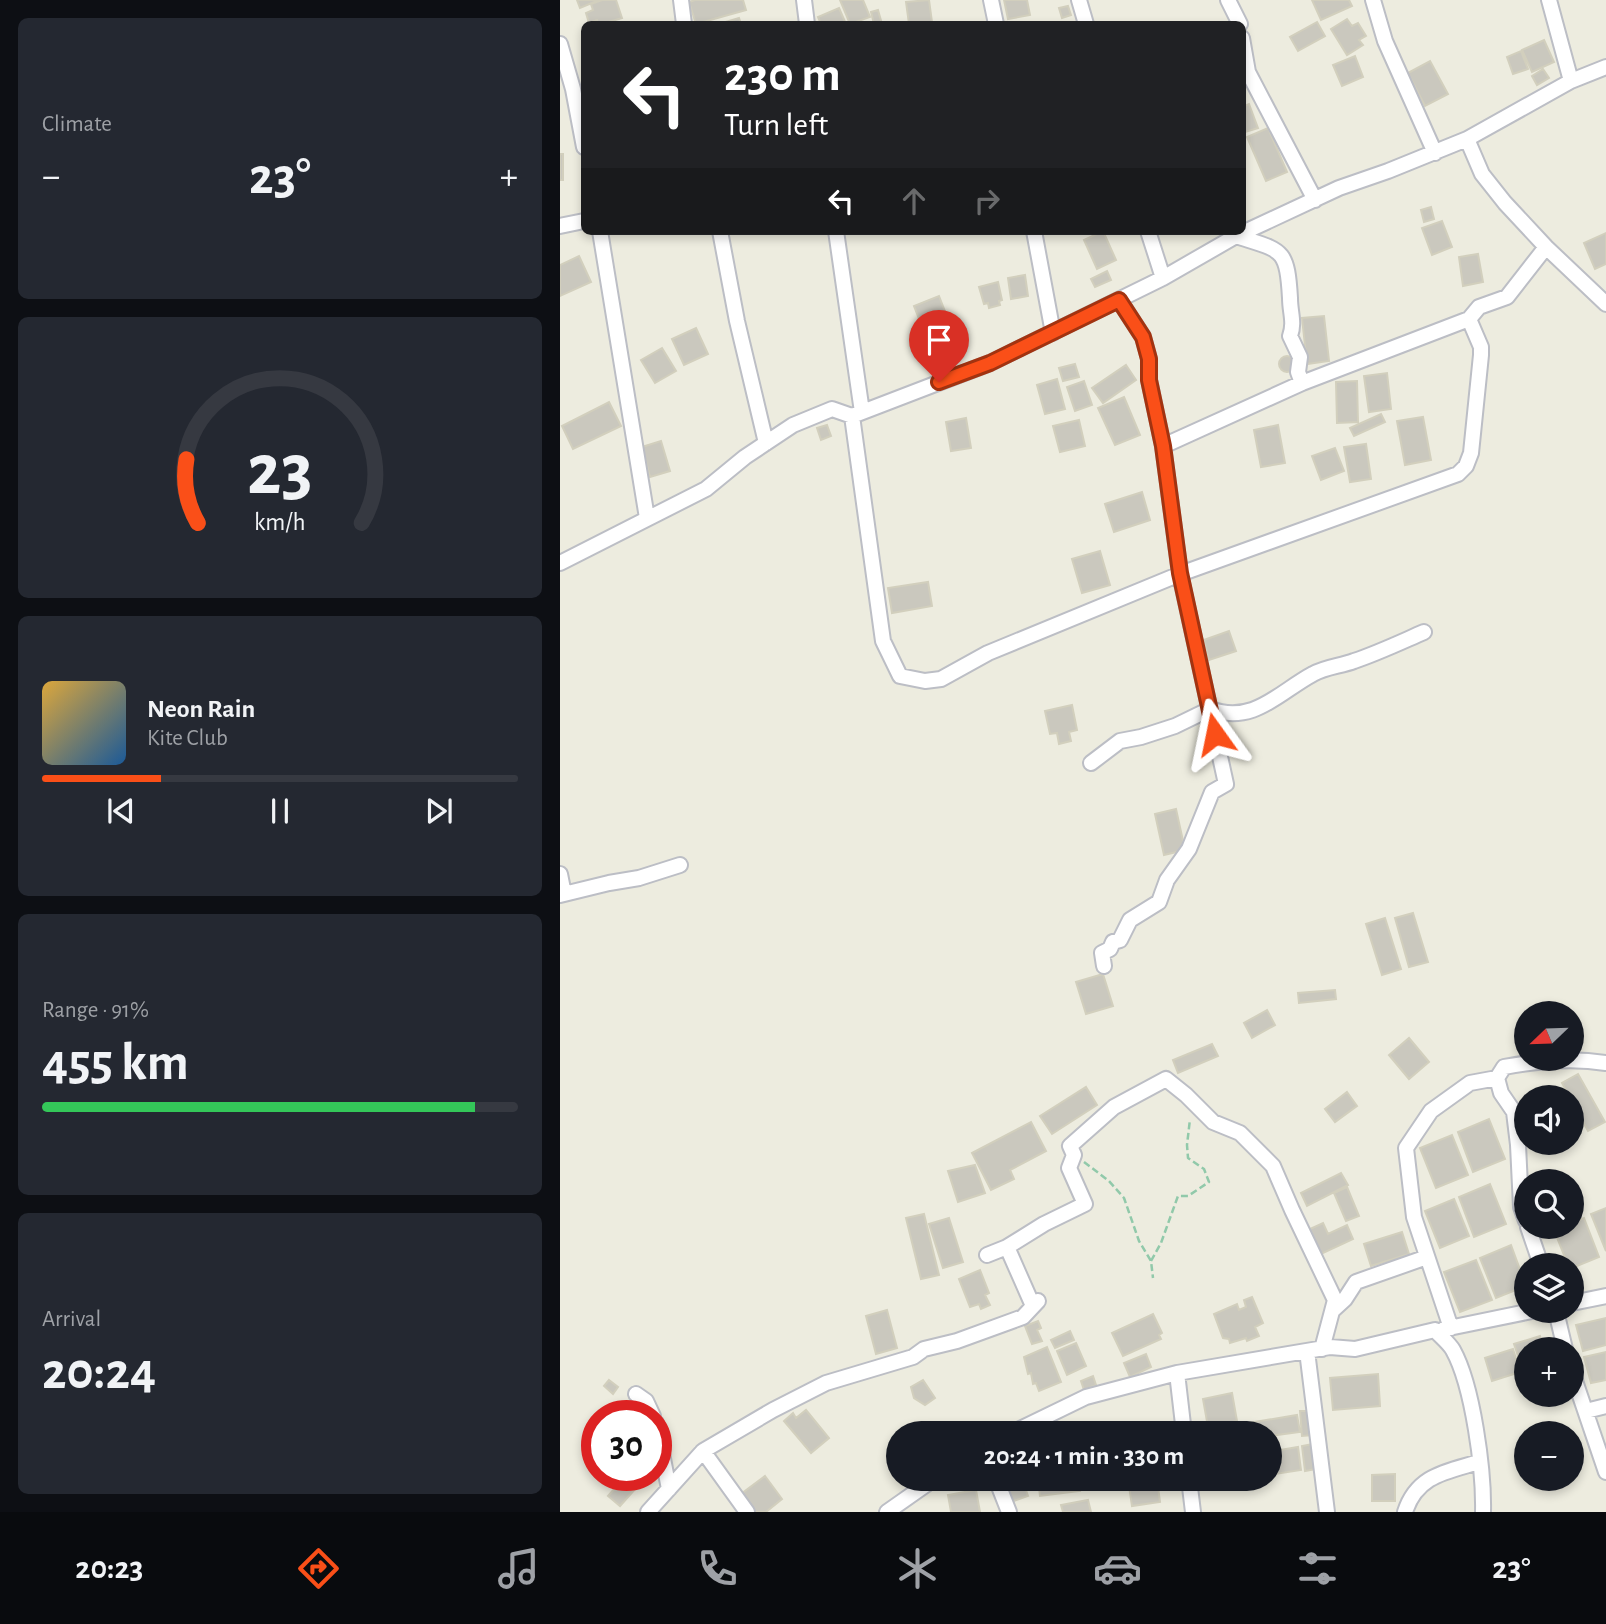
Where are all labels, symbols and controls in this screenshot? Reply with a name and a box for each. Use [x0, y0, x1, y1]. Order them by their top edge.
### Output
icon: left [609, 49, 700, 140]
text: 230 m [724, 51, 841, 100]
text: Turn left [724, 109, 828, 141]
text: Climate [42, 113, 112, 136]
text: 23° [249, 151, 311, 203]
text: − [42, 158, 60, 196]
text: + [500, 158, 518, 196]
icon: left [822, 182, 860, 220]
icon: ahead [895, 182, 933, 220]
icon: right [968, 182, 1006, 220]
pin [909, 310, 969, 382]
icon: arrive [920, 321, 958, 359]
text: 23 [247, 436, 313, 509]
text: km/h [254, 510, 306, 535]
text: Neon Rain [147, 696, 255, 722]
position arrow [1178, 697, 1252, 771]
text: Kite Club [147, 727, 228, 750]
icon: previous [102, 792, 140, 830]
icon: pause [261, 792, 299, 830]
icon: next [420, 792, 458, 830]
text: Range · 91% [42, 999, 149, 1022]
north arrow [1514, 1001, 1584, 1071]
map controls [1514, 1001, 1584, 1491]
text: 455 km [42, 1037, 189, 1089]
button: sound [1514, 1085, 1584, 1155]
button: search [1514, 1169, 1584, 1239]
button: layers [1514, 1253, 1584, 1323]
text: Arrival [42, 1308, 101, 1331]
button: + [1514, 1337, 1584, 1407]
text: 20:24 [42, 1346, 156, 1398]
speed limit sign: 30 [581, 1400, 672, 1491]
button: − [1514, 1421, 1584, 1491]
text: 20:24 · 1 min · 330 m [984, 1443, 1184, 1469]
icon: directions [294, 1544, 343, 1593]
icon: music [494, 1544, 543, 1593]
icon: phone [693, 1544, 742, 1593]
icon: climate [893, 1544, 942, 1593]
icon: car [1093, 1544, 1142, 1593]
icon: filters [1293, 1544, 1342, 1593]
text: 20:23 [75, 1552, 143, 1584]
text: 23° [1492, 1552, 1531, 1584]

